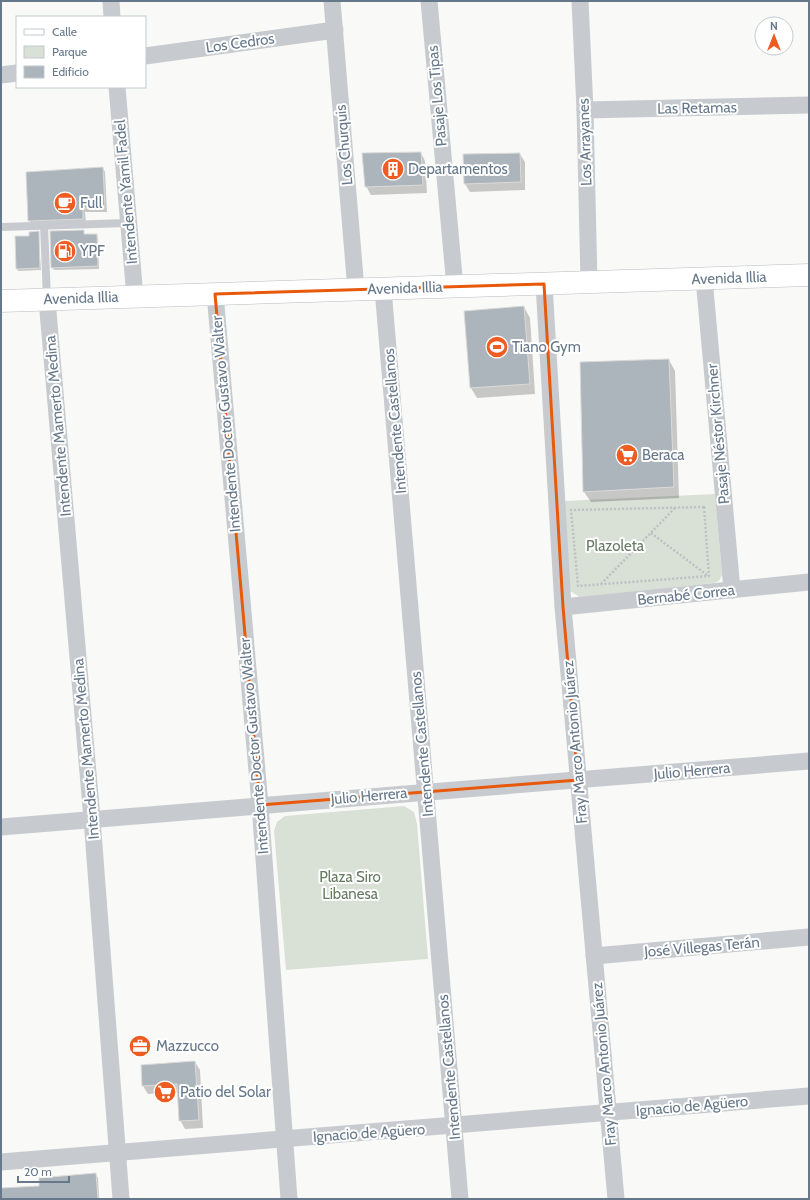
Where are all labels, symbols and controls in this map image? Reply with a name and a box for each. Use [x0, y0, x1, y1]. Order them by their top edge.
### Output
legend [16, 16, 146, 88]
north arrow [754, 16, 794, 56]
text: N [770, 19, 778, 33]
text: Calle [52, 24, 77, 39]
street label: Los Cedros [204, 29, 276, 57]
text: Parque [52, 44, 87, 59]
street label: Pasaje Los Tipas [424, 45, 450, 147]
text: Edificio [52, 64, 89, 79]
street label: Los Arrayanes [574, 98, 596, 186]
street label: Las Retamas [657, 98, 737, 118]
street label: Los Churquis [332, 104, 356, 186]
street label: Intendente Yamil Fadel [111, 119, 141, 265]
building icon: Departamentos [380, 156, 406, 182]
place label: Departamentos [408, 160, 508, 178]
cafe icon: Full [52, 190, 78, 216]
place label: Full [80, 194, 103, 212]
fuel station icon: YPF [52, 238, 78, 264]
place label: YPF [79, 242, 105, 260]
street label: Avenida Illia [691, 268, 768, 288]
street label: Avenida Illia [367, 278, 444, 298]
street label: Avenida Illia [43, 288, 120, 308]
street label: Intendente Doctor Gustavo Walter [208, 315, 244, 533]
street label: Intendente Mamerto Medina [41, 334, 75, 517]
sports icon: Tiano Gym [484, 334, 510, 360]
place label: Tiano Gym [512, 338, 581, 356]
street label: Intendente Castellanos [380, 348, 410, 494]
street label: Pasaje Néstor Kirchner [703, 363, 733, 505]
supermarket icon: Beraca [614, 442, 640, 468]
place label: Beraca [642, 446, 685, 464]
park label: Plazoleta [586, 537, 645, 555]
street label: Bernabé Correa [636, 581, 736, 609]
street label: Intendente Doctor Gustavo Walter [236, 637, 272, 855]
street label: Intendente Mamerto Medina [69, 657, 103, 840]
street label: Fray Marco Antonio Juárez [559, 660, 591, 824]
street label: Intendente Castellanos [407, 671, 437, 817]
street label: Julio Herrera [652, 759, 732, 783]
street label: Julio Herrera [329, 784, 409, 808]
park label: Plaza Siro Libanesa [319, 868, 381, 903]
street label: José Villegas Terán [643, 933, 760, 961]
street label: Fray Marco Antonio Juárez [588, 982, 620, 1146]
street label: Intendente Castellanos [434, 994, 464, 1140]
office icon: Mazzucco [127, 1033, 153, 1059]
place label: Mazzucco [156, 1037, 219, 1055]
supermarket icon: Patio del Solar [152, 1079, 178, 1105]
place label: Patio del Solar [180, 1083, 271, 1101]
street label: Ignacio de Agüero [635, 1092, 749, 1120]
street label: Ignacio de Agüero [312, 1120, 426, 1146]
scale bar [18, 1158, 69, 1184]
text: 20 m [24, 1164, 52, 1179]

